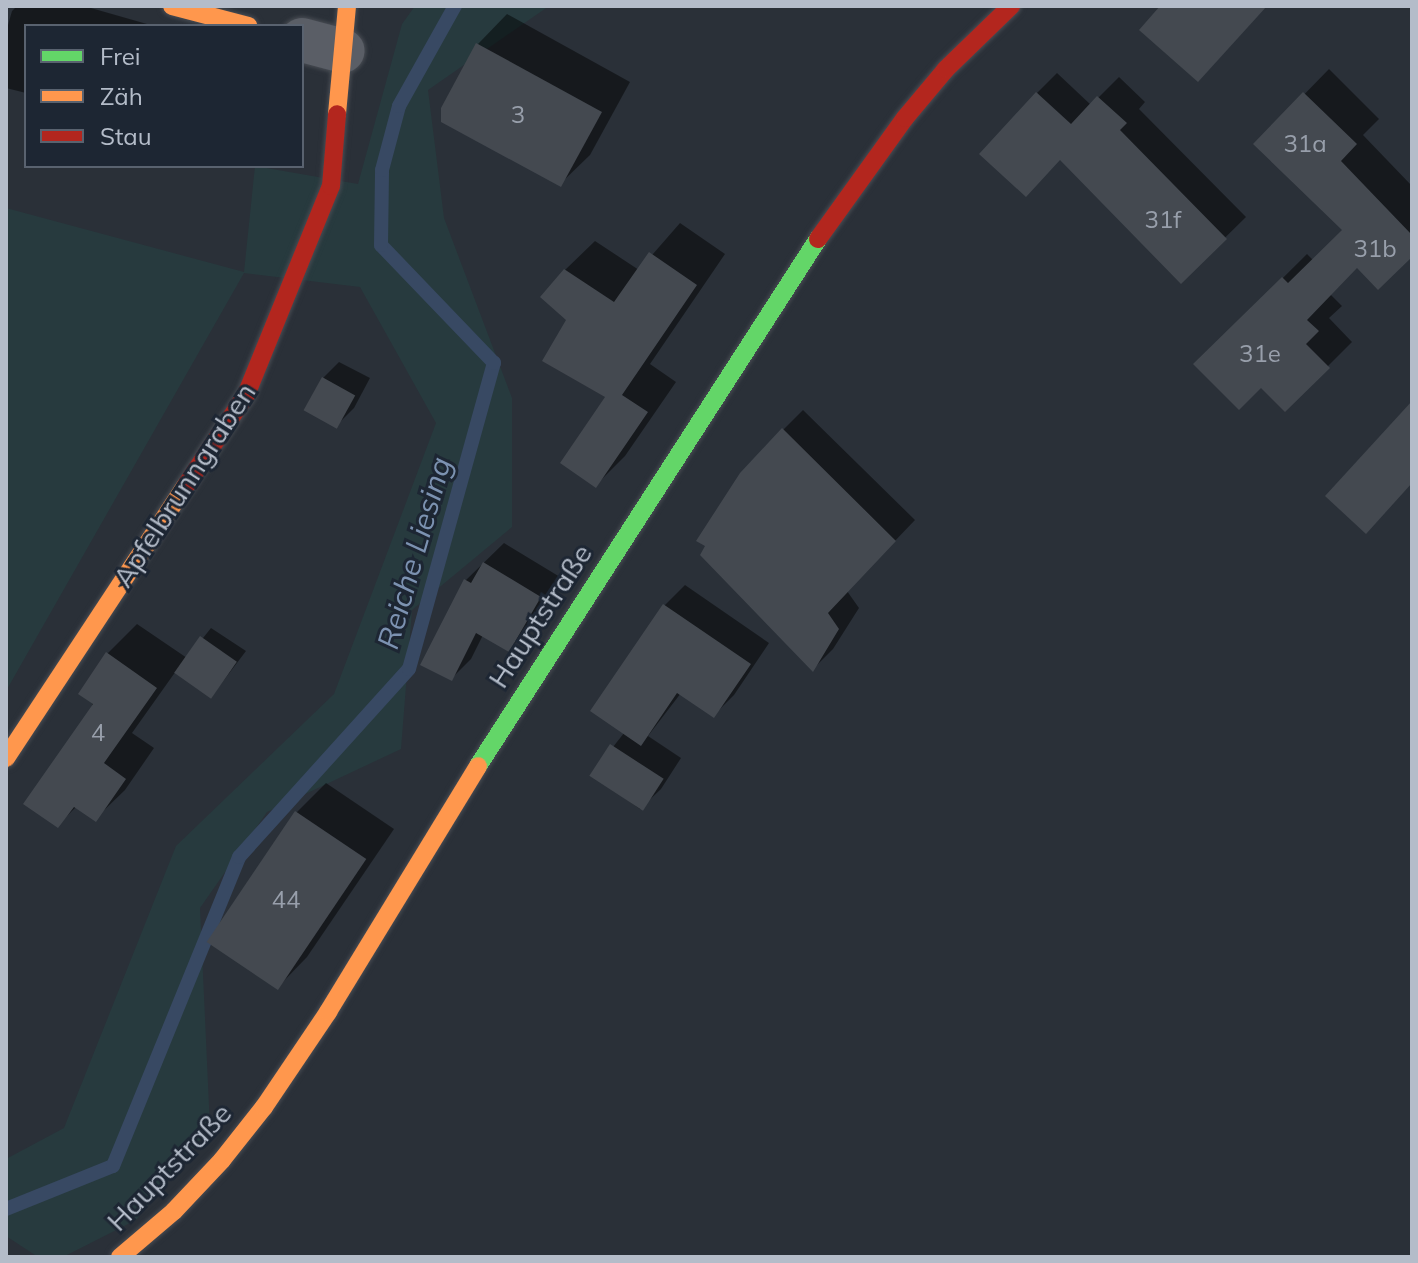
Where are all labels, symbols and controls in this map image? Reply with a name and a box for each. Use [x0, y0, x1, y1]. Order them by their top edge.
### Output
legend [24, 24, 304, 168]
text: Frei [100, 41, 141, 71]
text: Zäh [100, 81, 143, 111]
house number: 3 [511, 101, 525, 129]
text: Stau [100, 121, 152, 151]
house number: 31a [1283, 130, 1327, 158]
house number: 31f [1145, 206, 1181, 234]
house number: 31b [1353, 235, 1397, 263]
house number: 31e [1239, 340, 1281, 368]
street label: Apfelbrunngraben [106, 377, 262, 593]
water label: Reiche Liesing [369, 453, 459, 653]
street label: Hauptstraße [481, 538, 599, 694]
house number: 4 [91, 719, 105, 747]
house number: 44 [272, 886, 300, 914]
street label: Hauptstraße [100, 1096, 238, 1238]

